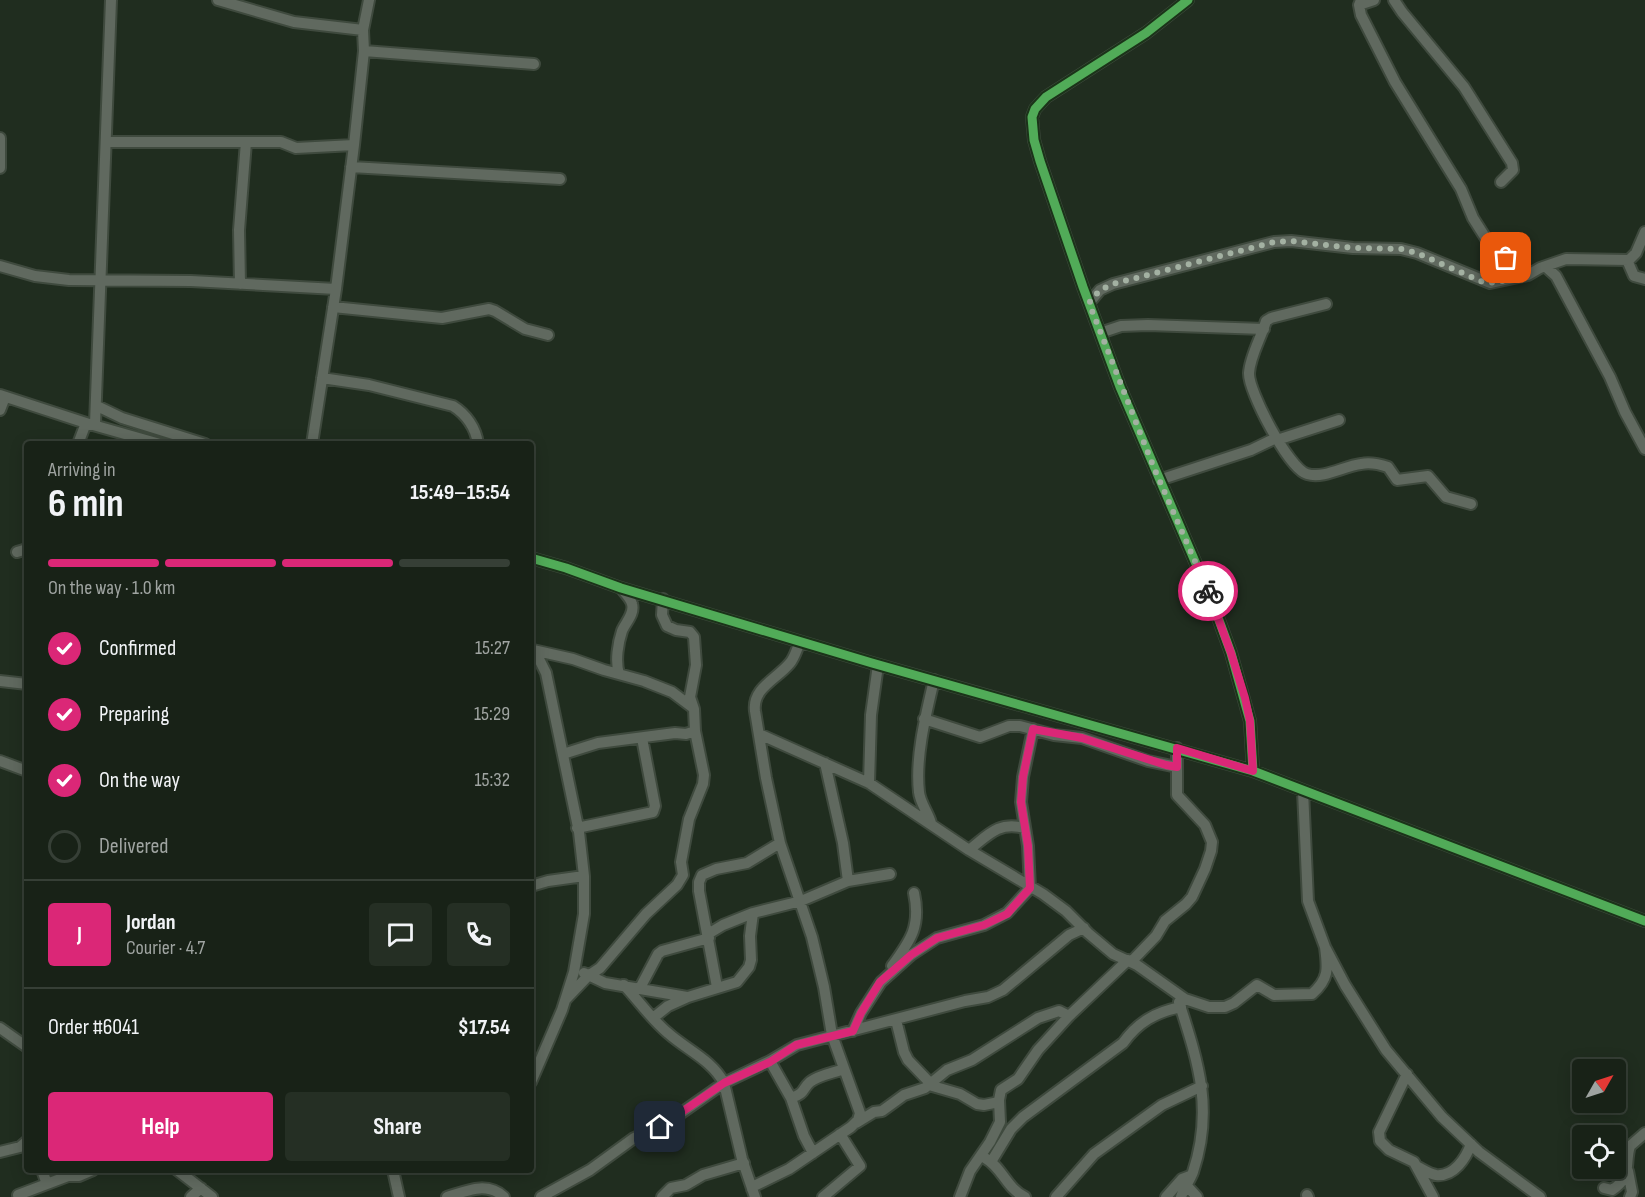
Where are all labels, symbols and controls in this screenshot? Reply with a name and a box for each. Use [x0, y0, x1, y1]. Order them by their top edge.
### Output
pin [1480, 232, 1531, 283]
icon: bag [1489, 241, 1522, 274]
text: Arriving in [48, 458, 116, 482]
text: 15:49–15:54 [410, 479, 510, 506]
text: 6 min [48, 481, 124, 528]
courier [1178, 561, 1238, 621]
icon: bike [1192, 575, 1225, 608]
text: On the way · 1.0 km [48, 576, 175, 600]
icon: check [48, 632, 81, 665]
text: Confirmed [99, 635, 176, 662]
text: 15:27 [475, 636, 510, 660]
icon: check [48, 698, 81, 731]
text: Preparing [99, 701, 169, 728]
text: 15:29 [474, 702, 510, 726]
icon: check [48, 764, 81, 797]
text: On the way [99, 767, 180, 794]
text: 15:32 [475, 768, 510, 792]
text: Delivered [99, 833, 168, 860]
button: chat [369, 903, 432, 966]
button: phone [447, 903, 510, 966]
text: Jordan [126, 909, 175, 936]
text: J [77, 921, 82, 948]
text: Courier · 4.7 [126, 936, 205, 960]
text: Order #6041 [48, 1014, 139, 1041]
text: $17.54 [458, 1014, 510, 1041]
north arrow [1572, 1059, 1626, 1113]
map controls [1572, 1059, 1626, 1179]
button: Help [48, 1092, 273, 1161]
button: Share [285, 1092, 510, 1161]
pin [634, 1101, 685, 1152]
icon: home [643, 1110, 676, 1143]
button: locate [1572, 1125, 1626, 1179]

